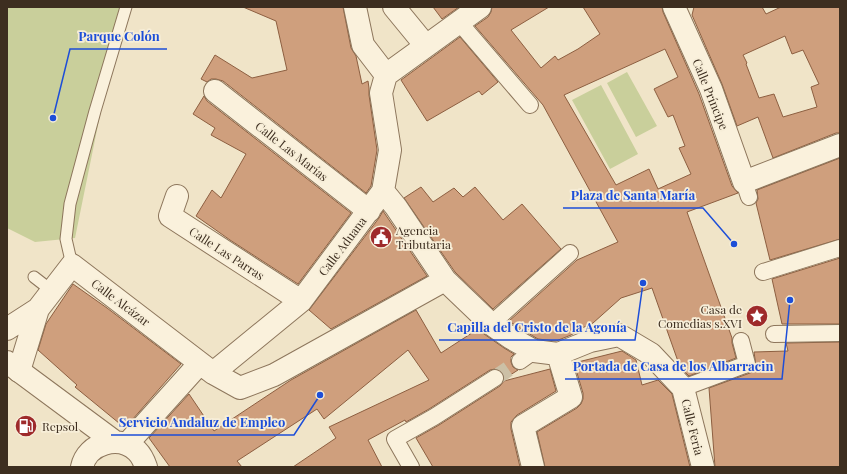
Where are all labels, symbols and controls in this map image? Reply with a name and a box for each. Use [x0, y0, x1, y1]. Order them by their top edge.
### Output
callout: Parque Colón [70, 24, 167, 49]
text: Parque Colón [78, 27, 160, 44]
street label: Calle Príncipe [689, 56, 733, 132]
street label: Calle Las Marías [252, 118, 332, 184]
callout: Plaza de Santa María [563, 183, 703, 208]
text: Plaza de Santa María [571, 186, 695, 203]
street label: Calle Aduana [314, 213, 370, 279]
place label: Agencia Tributaria [395, 222, 451, 252]
street label: Calle Las Parras [186, 223, 268, 283]
public building icon: Agencia Tributaria [368, 224, 394, 250]
street label: Calle Alcázar [88, 275, 154, 330]
place label: Casa de Comedias s.XVI [658, 301, 742, 331]
place icon: Casa de Comedias s.XVI [744, 303, 770, 329]
callout: Capilla del Cristo de la Agonía [439, 315, 635, 340]
text: Capilla del Cristo de la Agonía [447, 318, 627, 335]
callout: Portada de Casa de los Albarracin [565, 354, 782, 379]
text: Portada de Casa de los Albarracin [573, 357, 773, 374]
street label: Calle Feria [678, 397, 708, 457]
callout: Servicio Andaluz de Empleo [111, 410, 294, 435]
fuel station icon: Repsol [13, 413, 39, 439]
text: Servicio Andaluz de Empleo [119, 413, 285, 430]
place label: Repsol [42, 418, 79, 434]

